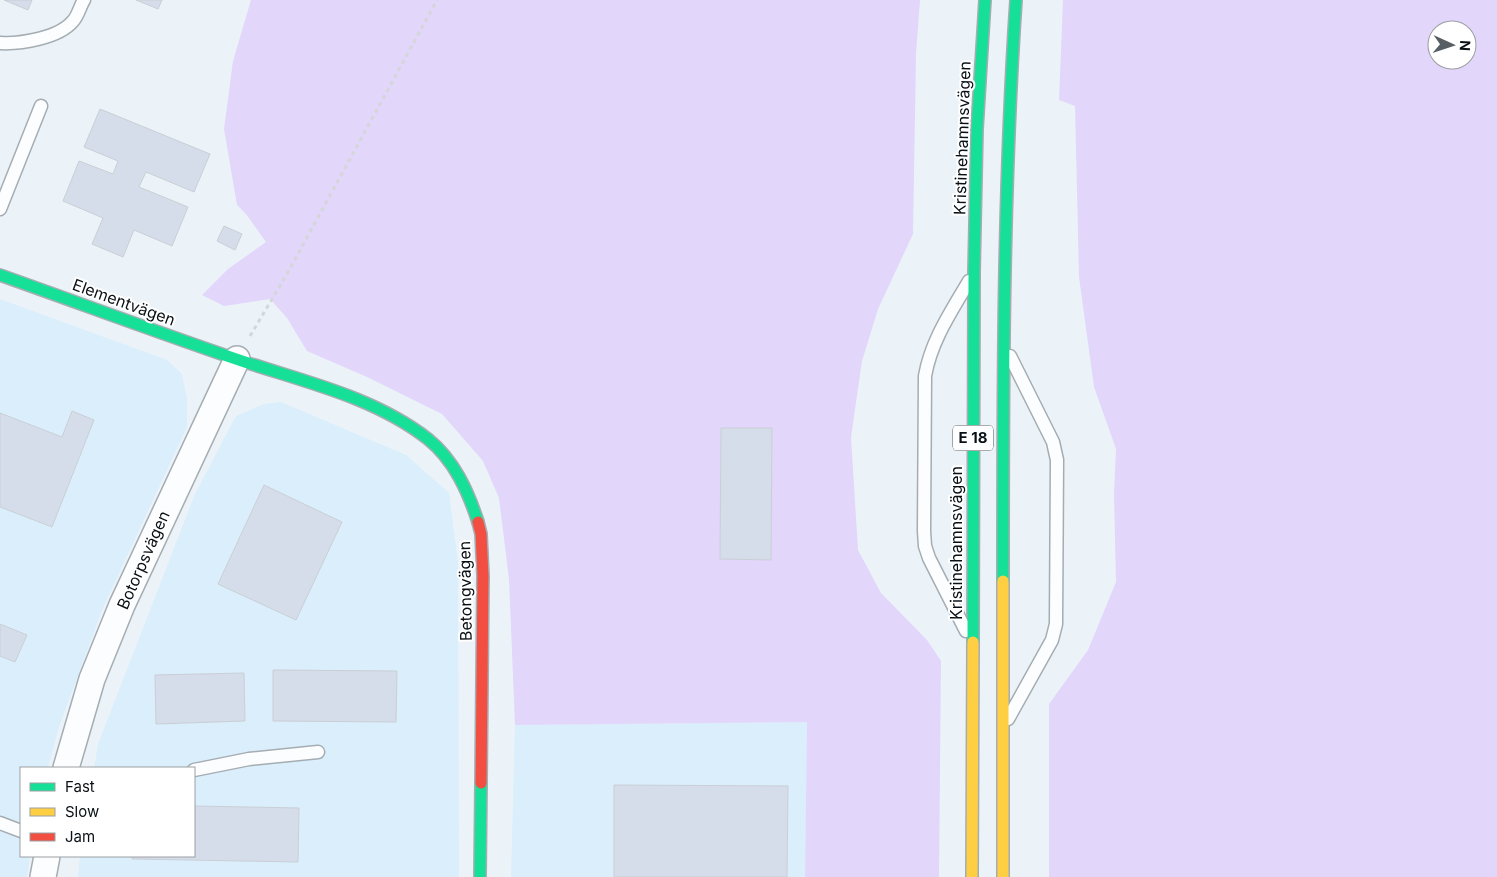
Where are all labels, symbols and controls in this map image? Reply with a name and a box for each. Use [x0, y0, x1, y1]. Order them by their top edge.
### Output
north arrow [1427, 20, 1477, 70]
text: N [1457, 40, 1474, 51]
street label: Kristinehamnsvägen [949, 61, 975, 215]
street label: Elementvägen [70, 274, 178, 330]
road number: E 18 [953, 426, 993, 450]
street label: Kristinehamnsvägen [946, 466, 966, 620]
street label: Botorpsvägen [112, 508, 174, 612]
street label: Betongvägen [454, 541, 476, 641]
legend [20, 767, 195, 857]
text: Fast [65, 777, 95, 796]
text: Slow [65, 802, 99, 821]
text: Jam [65, 827, 95, 846]

